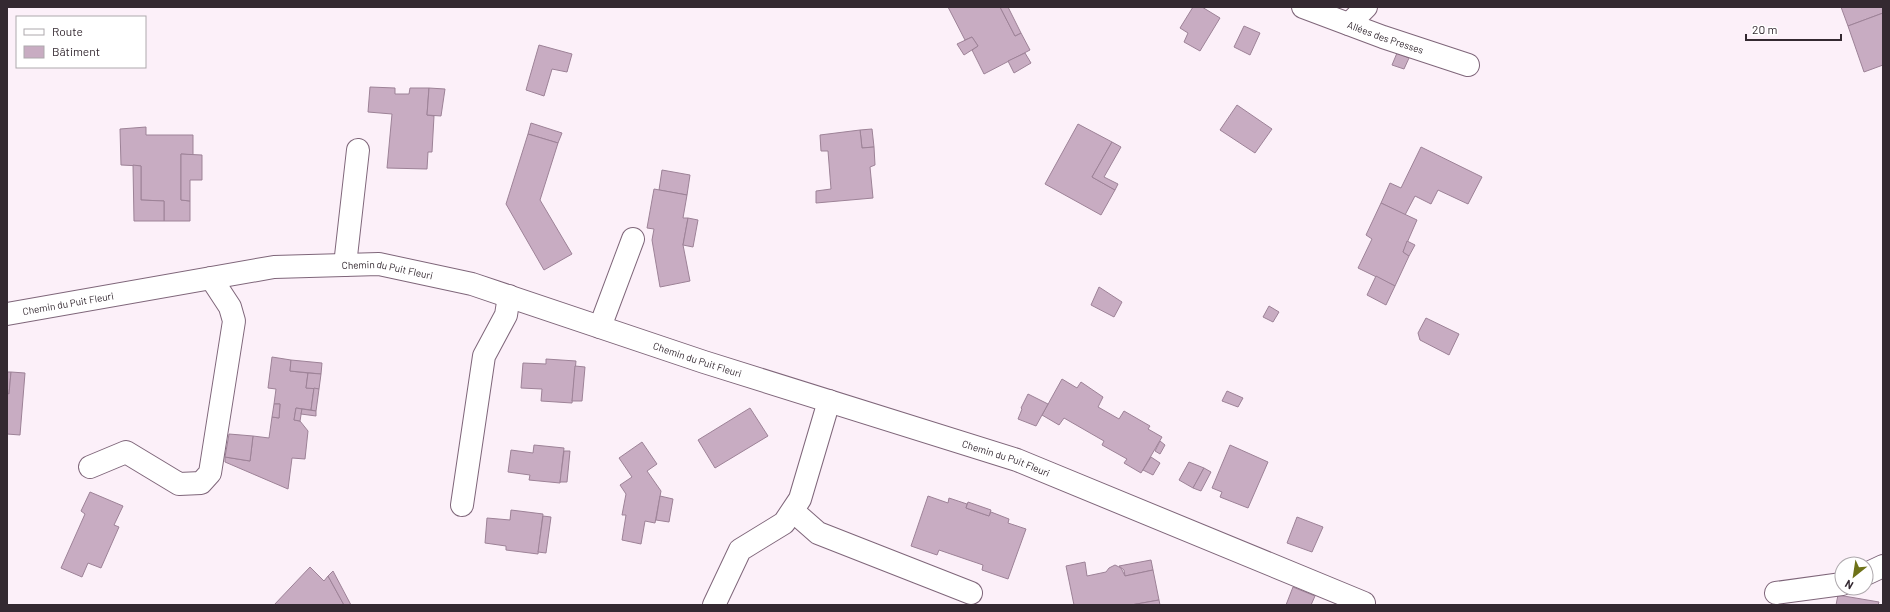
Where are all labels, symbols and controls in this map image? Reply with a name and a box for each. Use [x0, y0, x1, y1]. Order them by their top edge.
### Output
legend [16, 16, 146, 68]
scale bar [1746, 16, 1841, 42]
street label: Allées des Presses [1346, 18, 1425, 56]
text: 20 m [1752, 22, 1778, 36]
text: Route [52, 24, 83, 38]
text: Bâtiment [52, 44, 100, 58]
street label: Chemin du Puit Fleuri [342, 258, 434, 281]
street label: Chemin du Puit Fleuri [22, 289, 115, 317]
street label: Chemin du Puit Fleuri [652, 339, 743, 379]
street label: Chemin du Puit Fleuri [961, 437, 1052, 479]
north arrow [1834, 556, 1874, 596]
text: N [1842, 578, 1855, 593]

